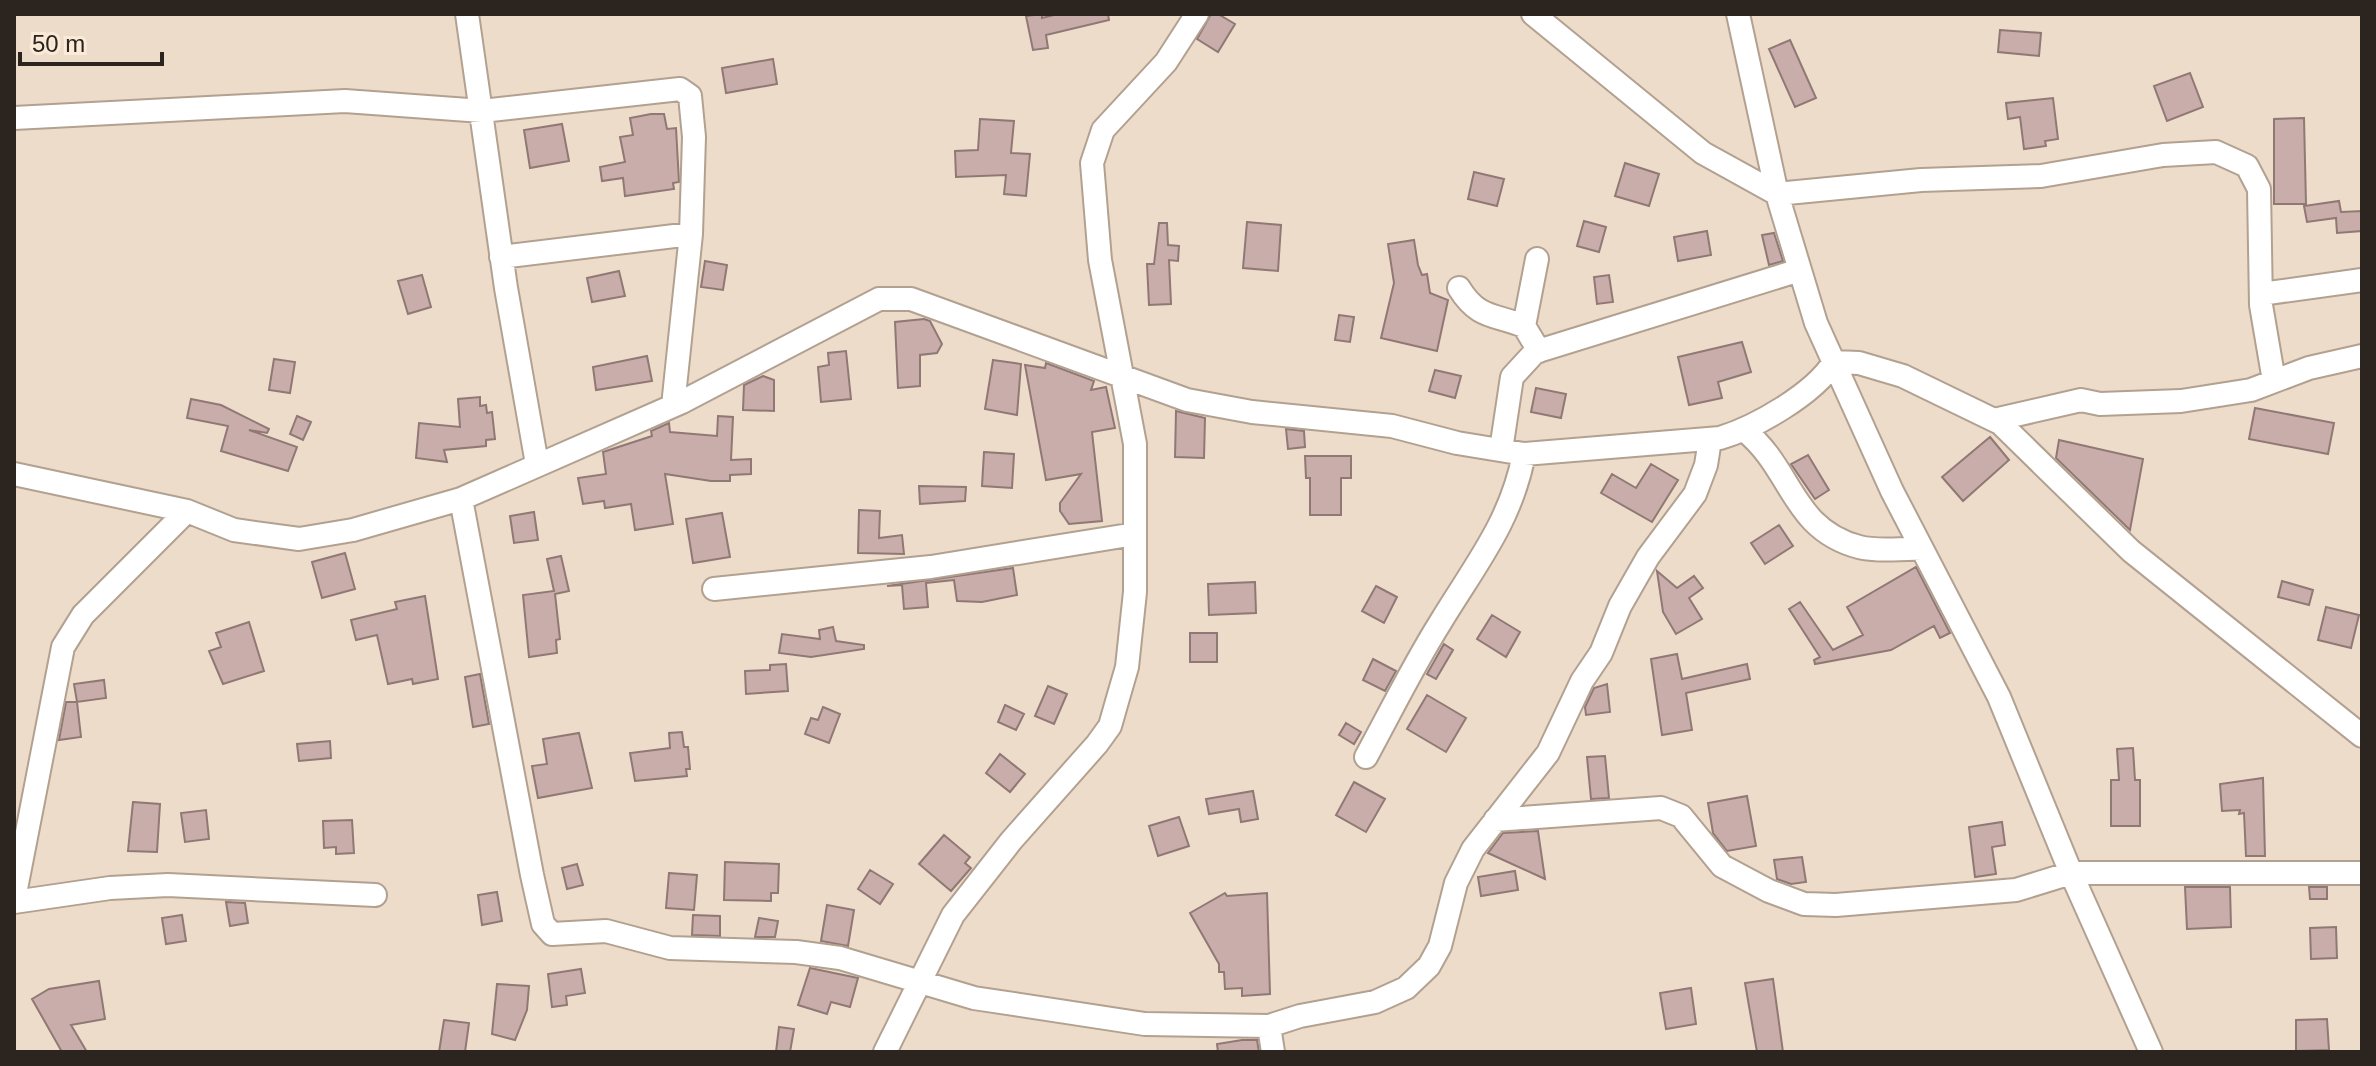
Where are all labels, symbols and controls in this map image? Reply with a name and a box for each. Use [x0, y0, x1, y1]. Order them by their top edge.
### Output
scale bar [20, 16, 162, 66]
text: 50 m [32, 30, 85, 57]

